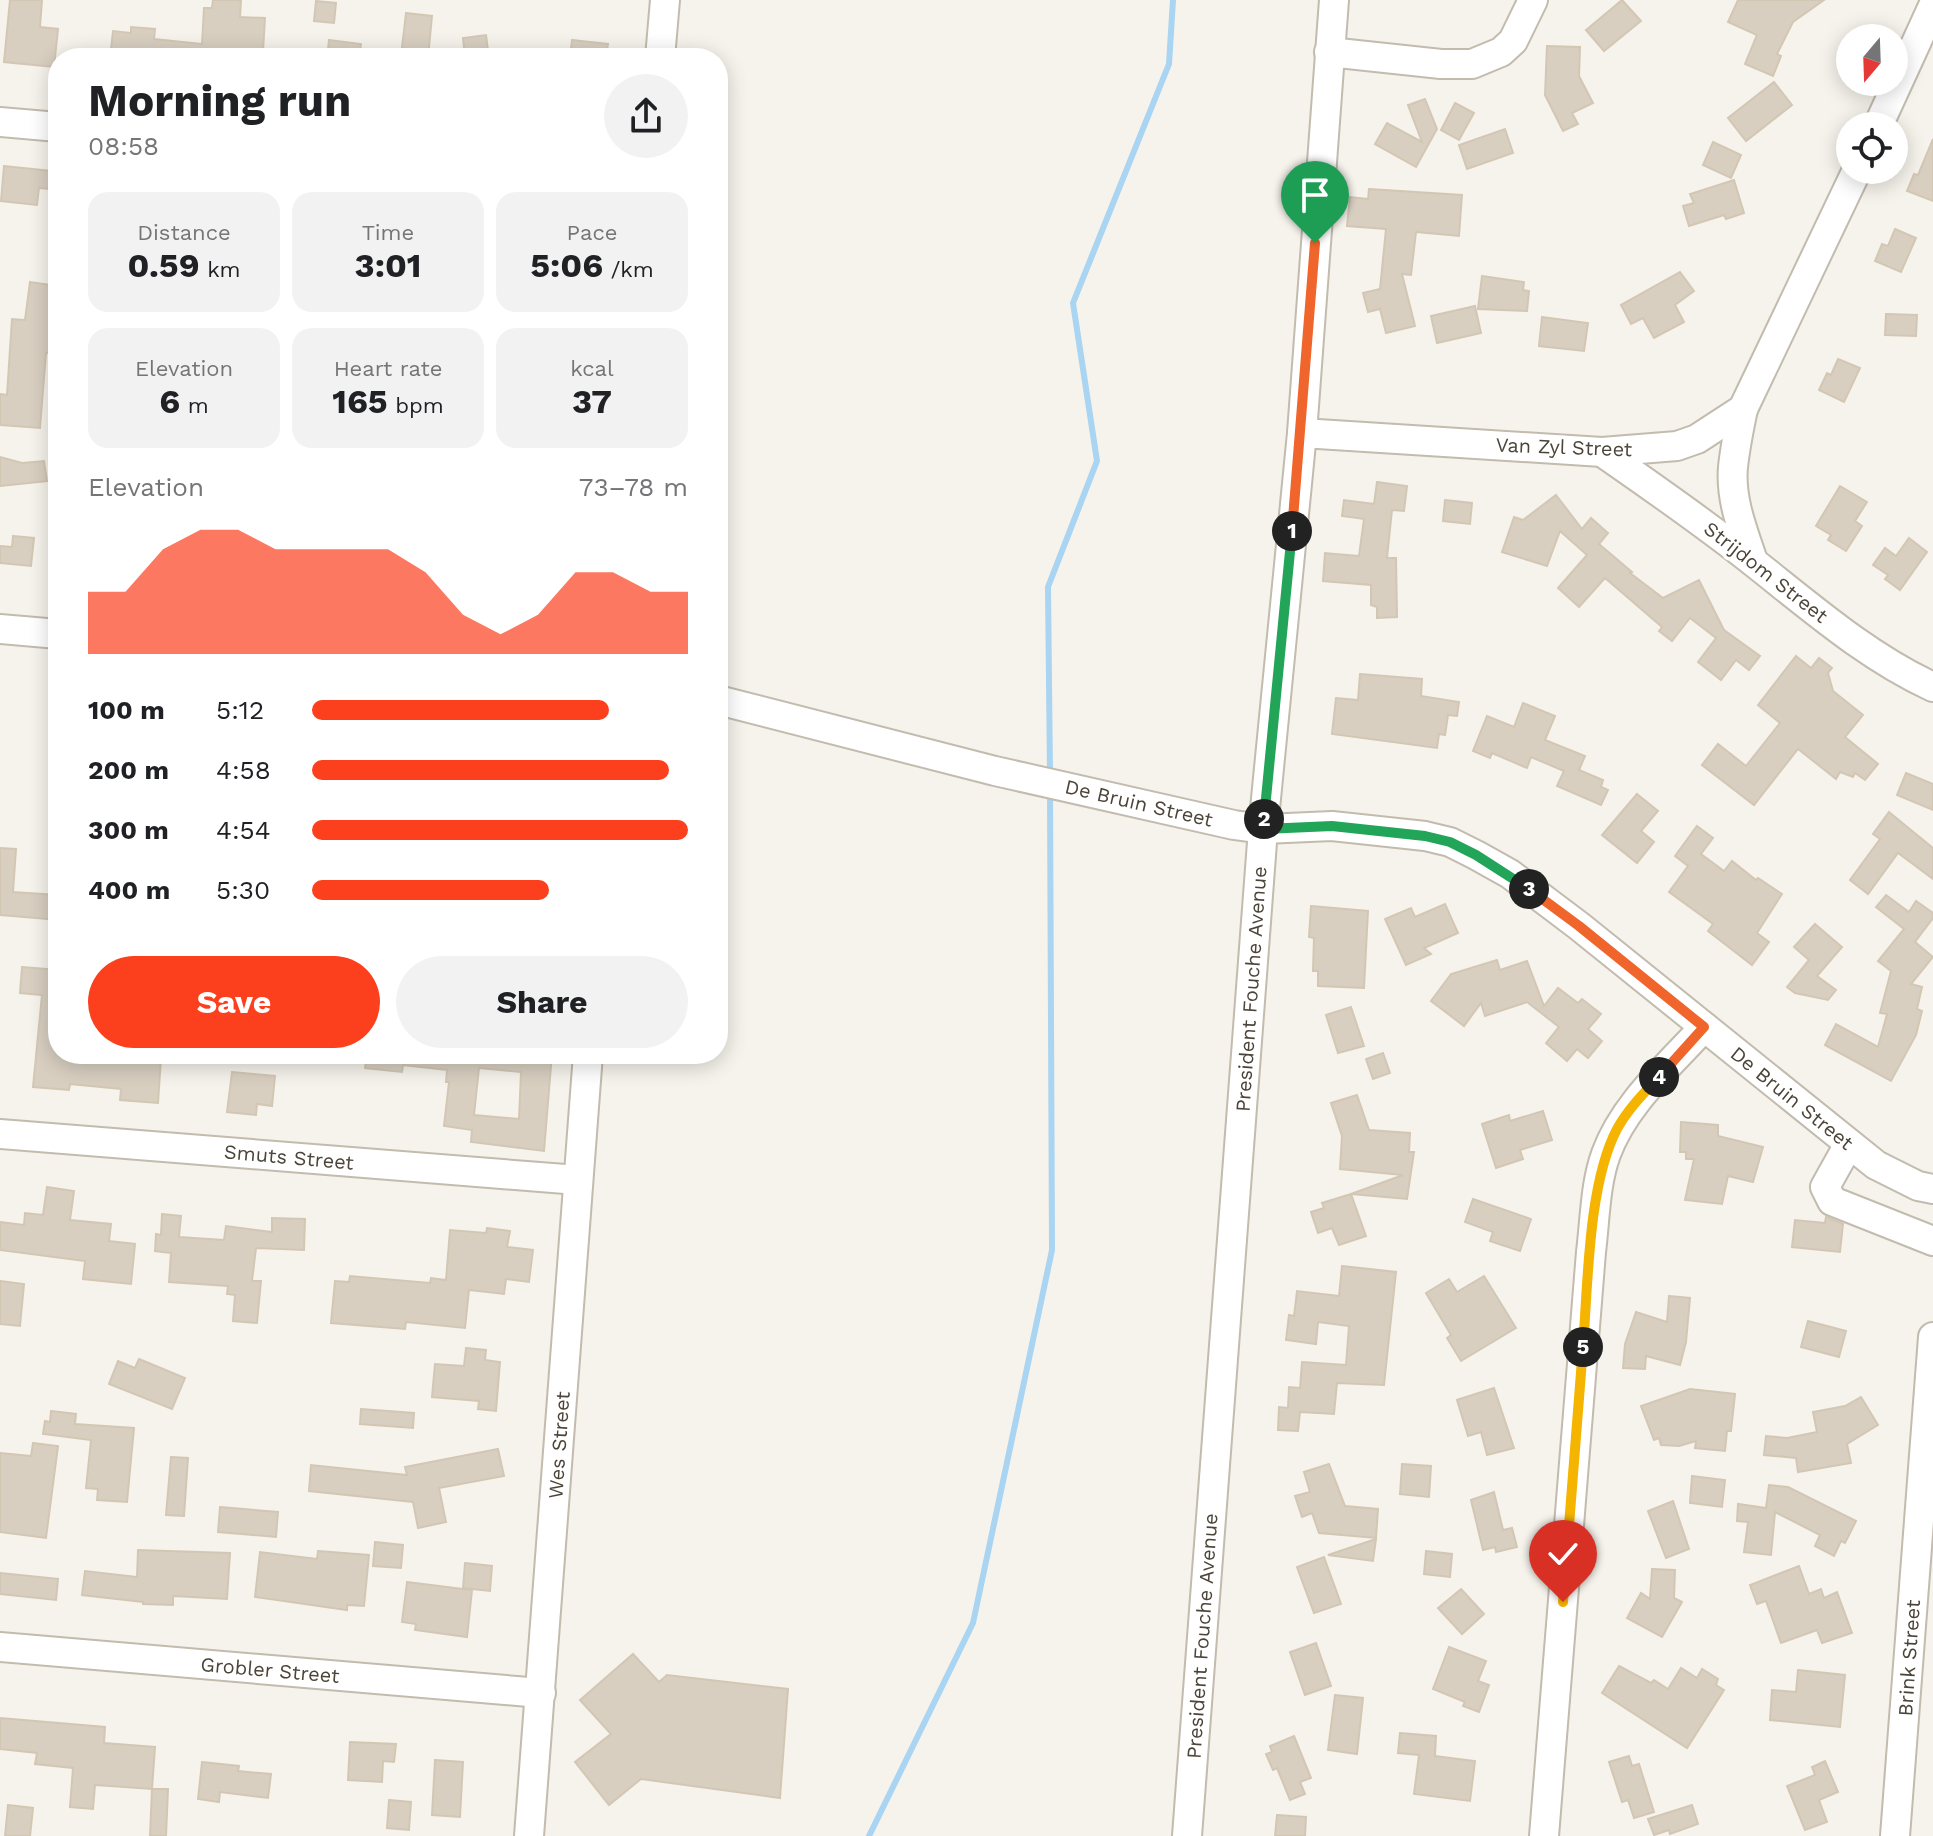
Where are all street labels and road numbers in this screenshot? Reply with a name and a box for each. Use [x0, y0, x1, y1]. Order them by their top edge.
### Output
street label: Van Zyl Street [1495, 433, 1633, 461]
street label: Strijdom Street [1699, 516, 1833, 628]
street label: De Bruin Street [1063, 774, 1216, 832]
street label: President Fouche Avenue [1230, 865, 1272, 1113]
street label: De Bruin Street [1726, 1041, 1859, 1155]
street label: Smuts Street [223, 1139, 355, 1175]
street label: Wes Street [543, 1390, 575, 1500]
street label: President Fouche Avenue [1181, 1512, 1223, 1760]
street label: Brink Street [1893, 1598, 1925, 1717]
street label: Grobler Street [200, 1652, 341, 1688]

